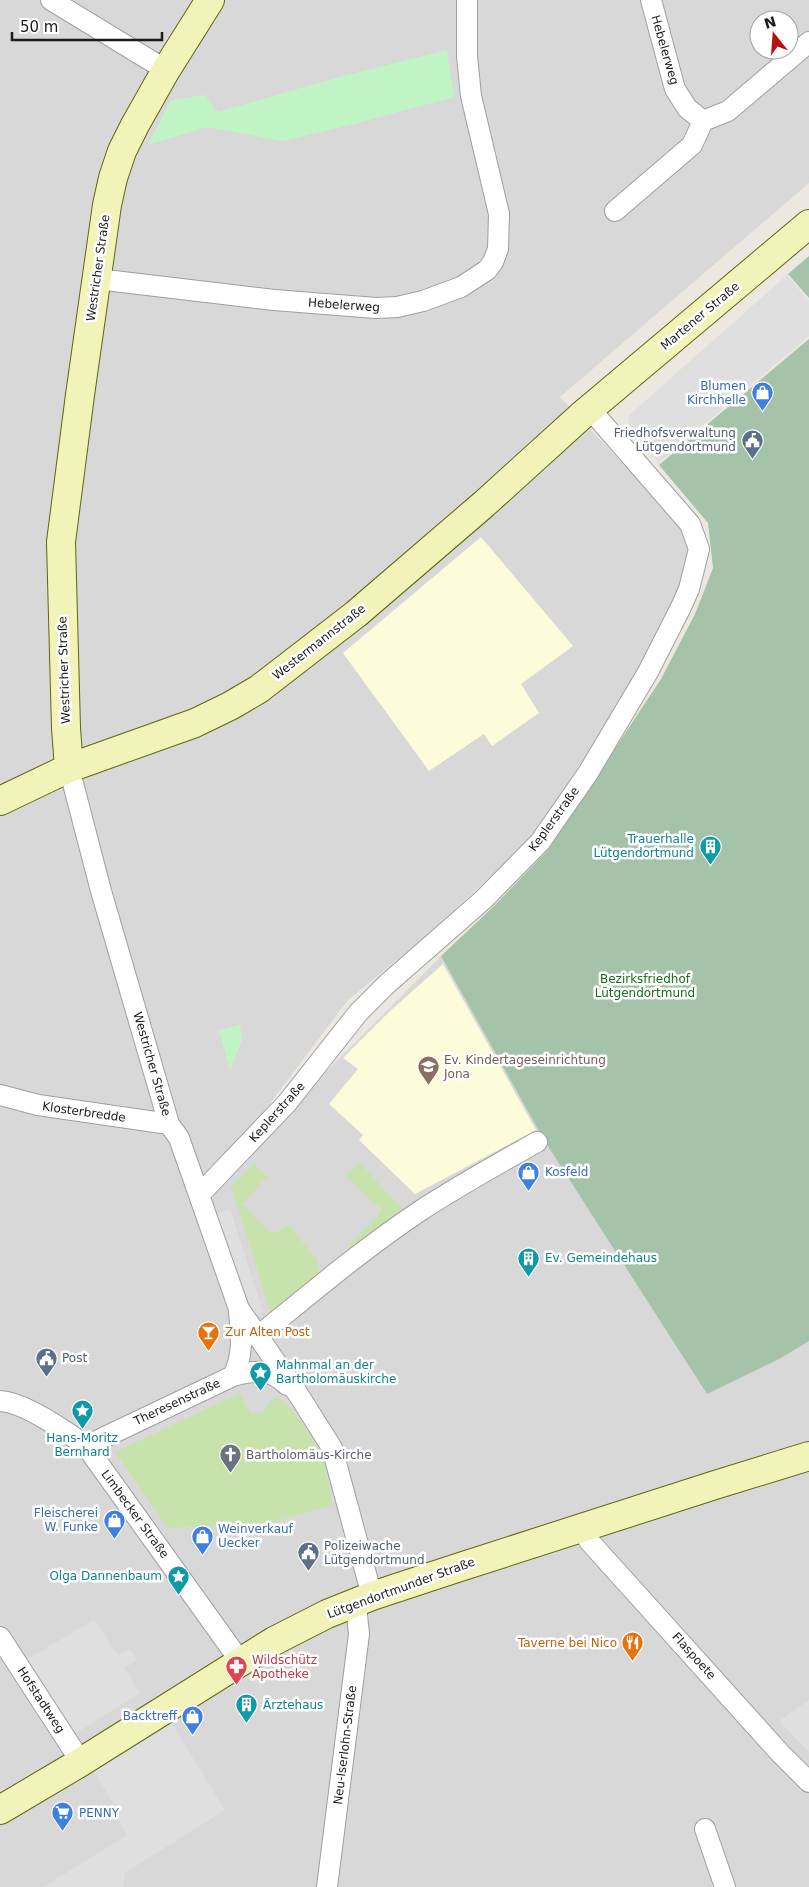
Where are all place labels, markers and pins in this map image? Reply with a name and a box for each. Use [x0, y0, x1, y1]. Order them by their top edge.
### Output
place label: Blumen Kirchhelle [687, 379, 746, 407]
shop icon: Blumen Kirchhelle [750, 381, 774, 412]
place label: Friedhofsverwaltung Lütgendortmund [614, 426, 736, 454]
public building icon: Friedhofsverwaltung Lütgendortmund [740, 428, 764, 459]
place label: Trauerhalle Lütgendortmund [593, 832, 694, 860]
building icon: Trauerhalle Lütgendortmund [698, 834, 722, 865]
place label: Ev. Kindertageseinrichtung Jona [443, 1053, 606, 1081]
school or university icon: Ev. Kindertageseinrichtung Jona [416, 1055, 440, 1086]
shop icon: Kosfeld [517, 1160, 541, 1191]
place label: Kosfeld [545, 1165, 588, 1179]
building icon: Ev. Gemeindehaus [517, 1246, 541, 1277]
place label: Ev. Gemeindehaus [545, 1251, 657, 1265]
bar icon: Zur Alten Post [197, 1320, 221, 1351]
place label: Zur Alten Post [225, 1325, 310, 1339]
public building icon: Post [34, 1346, 58, 1377]
place label: Post [62, 1351, 87, 1365]
place label: Mahnmal an der Bartholomäuskirche [276, 1358, 396, 1386]
place icon: Mahnmal an der Bartholomäuskirche [248, 1360, 272, 1391]
place icon: Hans-Moritz Bernhard [70, 1399, 94, 1430]
place label: Hans-Moritz Bernhard [46, 1431, 118, 1459]
church icon: Bartholomäus-Kirche [218, 1443, 242, 1474]
place label: Bartholomäus-Kirche [246, 1448, 372, 1462]
place label: Fleischerei W. Funke [34, 1506, 98, 1534]
shop icon: Fleischerei W. Funke [102, 1508, 126, 1539]
place label: Weinverkauf Uecker [218, 1522, 294, 1550]
shop icon: Weinverkauf Uecker [190, 1524, 214, 1555]
place label: Polizeiwache Lütgendortmund [324, 1539, 425, 1567]
public building icon: Polizeiwache Lütgendortmund [296, 1541, 320, 1572]
place icon: Olga Dannenbaum [166, 1564, 190, 1595]
place label: Olga Dannenbaum [49, 1569, 162, 1583]
restaurant icon: Taverne bei Nico [621, 1631, 645, 1662]
place label: Taverne bei Nico [517, 1636, 617, 1650]
place label: Wildschütz Apotheke [252, 1653, 317, 1681]
pharmacy icon: Wildschütz Apotheke [224, 1655, 248, 1686]
building icon: Ärztehaus [235, 1693, 259, 1724]
place label: Ärztehaus [263, 1697, 323, 1712]
shop icon: Backtreff [181, 1704, 205, 1735]
place label: Backtreff [123, 1709, 178, 1723]
supermarket icon: PENNY [51, 1801, 75, 1832]
place label: PENNY [79, 1806, 120, 1820]

